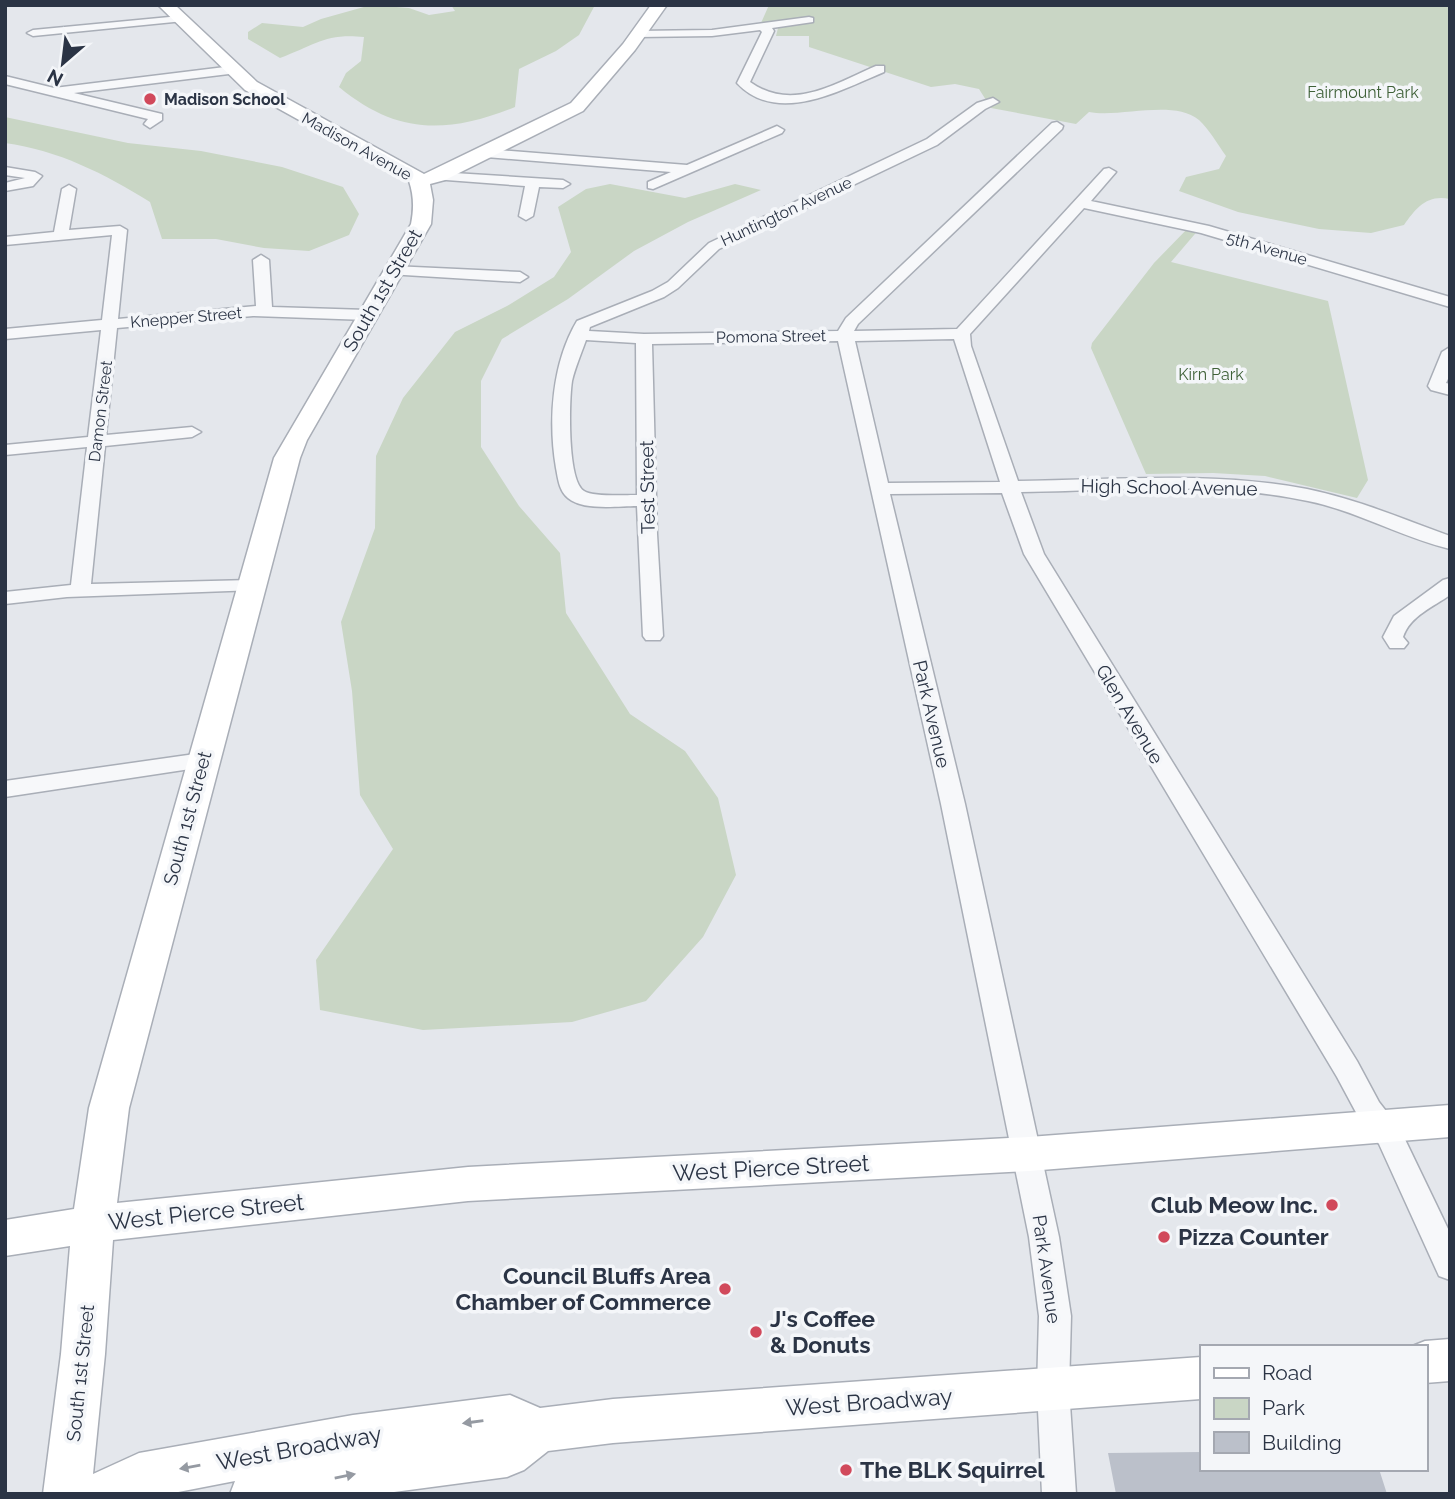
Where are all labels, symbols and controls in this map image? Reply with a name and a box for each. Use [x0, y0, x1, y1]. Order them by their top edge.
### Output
north arrow [28, 28, 98, 98]
text: N [43, 65, 67, 91]
park label: Fairmount Park [1307, 83, 1419, 102]
place label: Madison School [164, 90, 286, 109]
marker: Madison School [142, 91, 158, 107]
street label: Madison Avenue [299, 108, 415, 184]
street label: Huntington Avenue [718, 173, 855, 250]
street label: South 1st Street [338, 224, 426, 355]
street label: 5th Avenue [1224, 228, 1309, 269]
street label: Knepper Street [130, 303, 243, 332]
street label: Pomona Street [716, 326, 827, 347]
street label: Damon Street [85, 359, 116, 463]
park label: Kirn Park [1178, 365, 1244, 384]
street label: Test Street [635, 439, 659, 534]
street label: High School Avenue [1080, 474, 1258, 500]
street label: Park Avenue [909, 658, 955, 770]
street label: Glen Avenue [1092, 660, 1168, 768]
street label: South 1st Street [159, 748, 216, 887]
street label: West Pierce Street [672, 1149, 870, 1186]
street label: West Pierce Street [107, 1188, 306, 1235]
place label: Club Meow Inc. [1151, 1191, 1318, 1218]
marker: Club Meow Inc. [1324, 1197, 1340, 1213]
street label: Park Avenue [1028, 1213, 1066, 1325]
place label: Pizza Counter [1178, 1223, 1329, 1250]
marker: Pizza Counter [1156, 1229, 1172, 1245]
place label: Council Bluffs Area Chamber of Commerce [455, 1262, 711, 1315]
marker: Council Bluffs Area Chamber of Commerce [717, 1281, 733, 1297]
street label: South 1st Street [62, 1303, 98, 1443]
place label: J's Coffee & Donuts [770, 1305, 875, 1358]
marker: J's Coffee & Donuts [748, 1324, 764, 1340]
legend [1200, 1345, 1427, 1471]
text: Road [1262, 1360, 1312, 1385]
street label: West Broadway [785, 1382, 953, 1421]
text: Park [1262, 1395, 1305, 1420]
one-way arrow [462, 1416, 484, 1427]
street label: West Broadway [214, 1420, 384, 1475]
text: Building [1262, 1430, 1342, 1455]
place label: The BLK Squirrel [860, 1456, 1045, 1483]
one-way arrow [179, 1462, 201, 1473]
marker: The BLK Squirrel [838, 1462, 854, 1478]
one-way arrow [334, 1470, 356, 1481]

